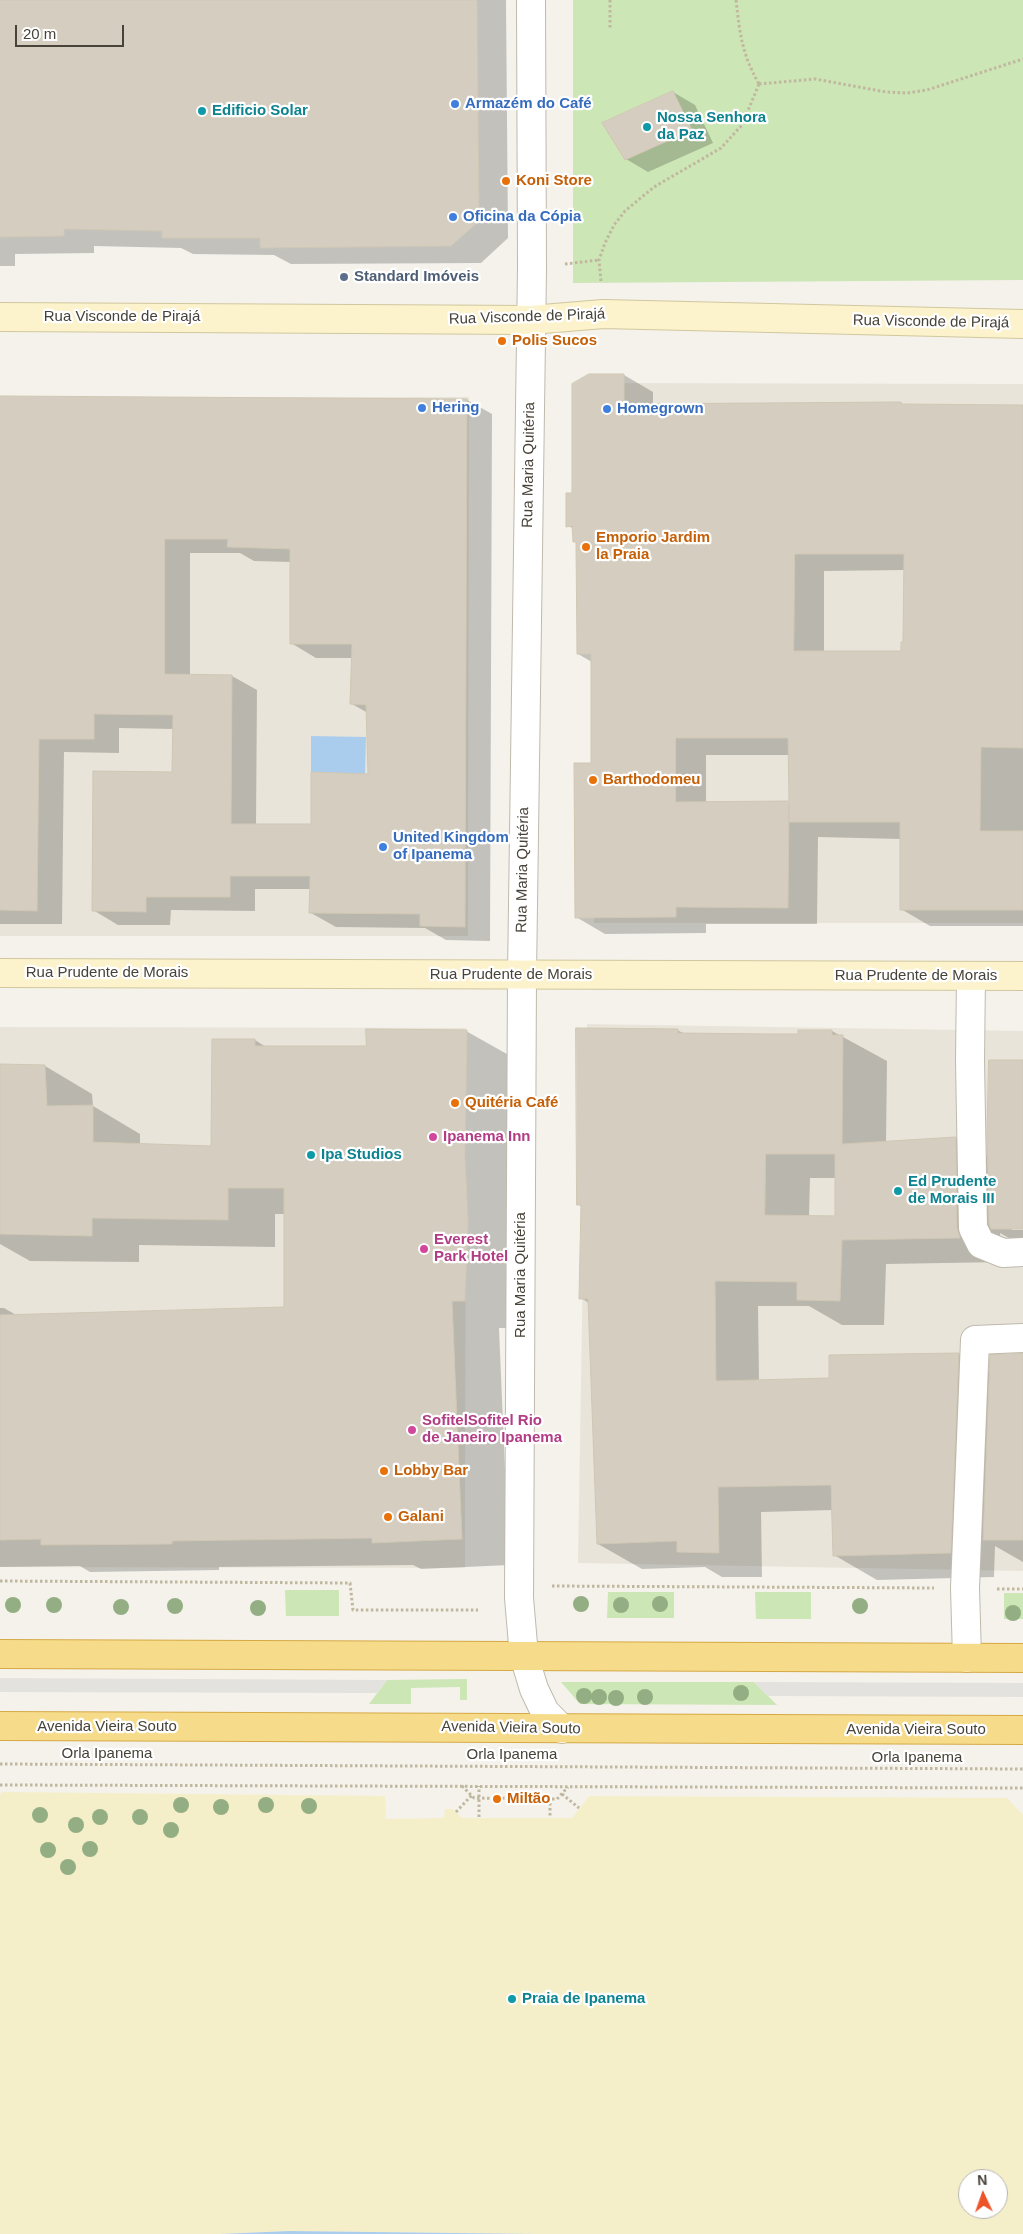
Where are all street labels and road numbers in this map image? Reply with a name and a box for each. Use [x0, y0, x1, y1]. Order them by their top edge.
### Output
street label: Rua Visconde de Pirajá [448, 305, 606, 329]
street label: Rua Visconde de Pirajá [44, 308, 200, 326]
street label: Rua Visconde de Pirajá [853, 312, 1009, 332]
street label: Rua Maria Quitéria [519, 402, 539, 528]
street label: Rua Maria Quitéria [513, 807, 533, 933]
street label: Rua Prudente de Morais [26, 964, 188, 982]
street label: Rua Prudente de Morais [430, 966, 592, 984]
street label: Rua Prudente de Morais [835, 967, 997, 985]
street label: Rua Maria Quitéria [512, 1212, 530, 1338]
street label: Avenida Vieira Souto [37, 1718, 177, 1736]
street label: Avenida Vieira Souto [441, 1718, 581, 1738]
street label: Avenida Vieira Souto [846, 1721, 986, 1739]
street label: Orla Ipanema [62, 1745, 152, 1763]
street label: Orla Ipanema [467, 1746, 557, 1764]
street label: Orla Ipanema [872, 1749, 962, 1767]

